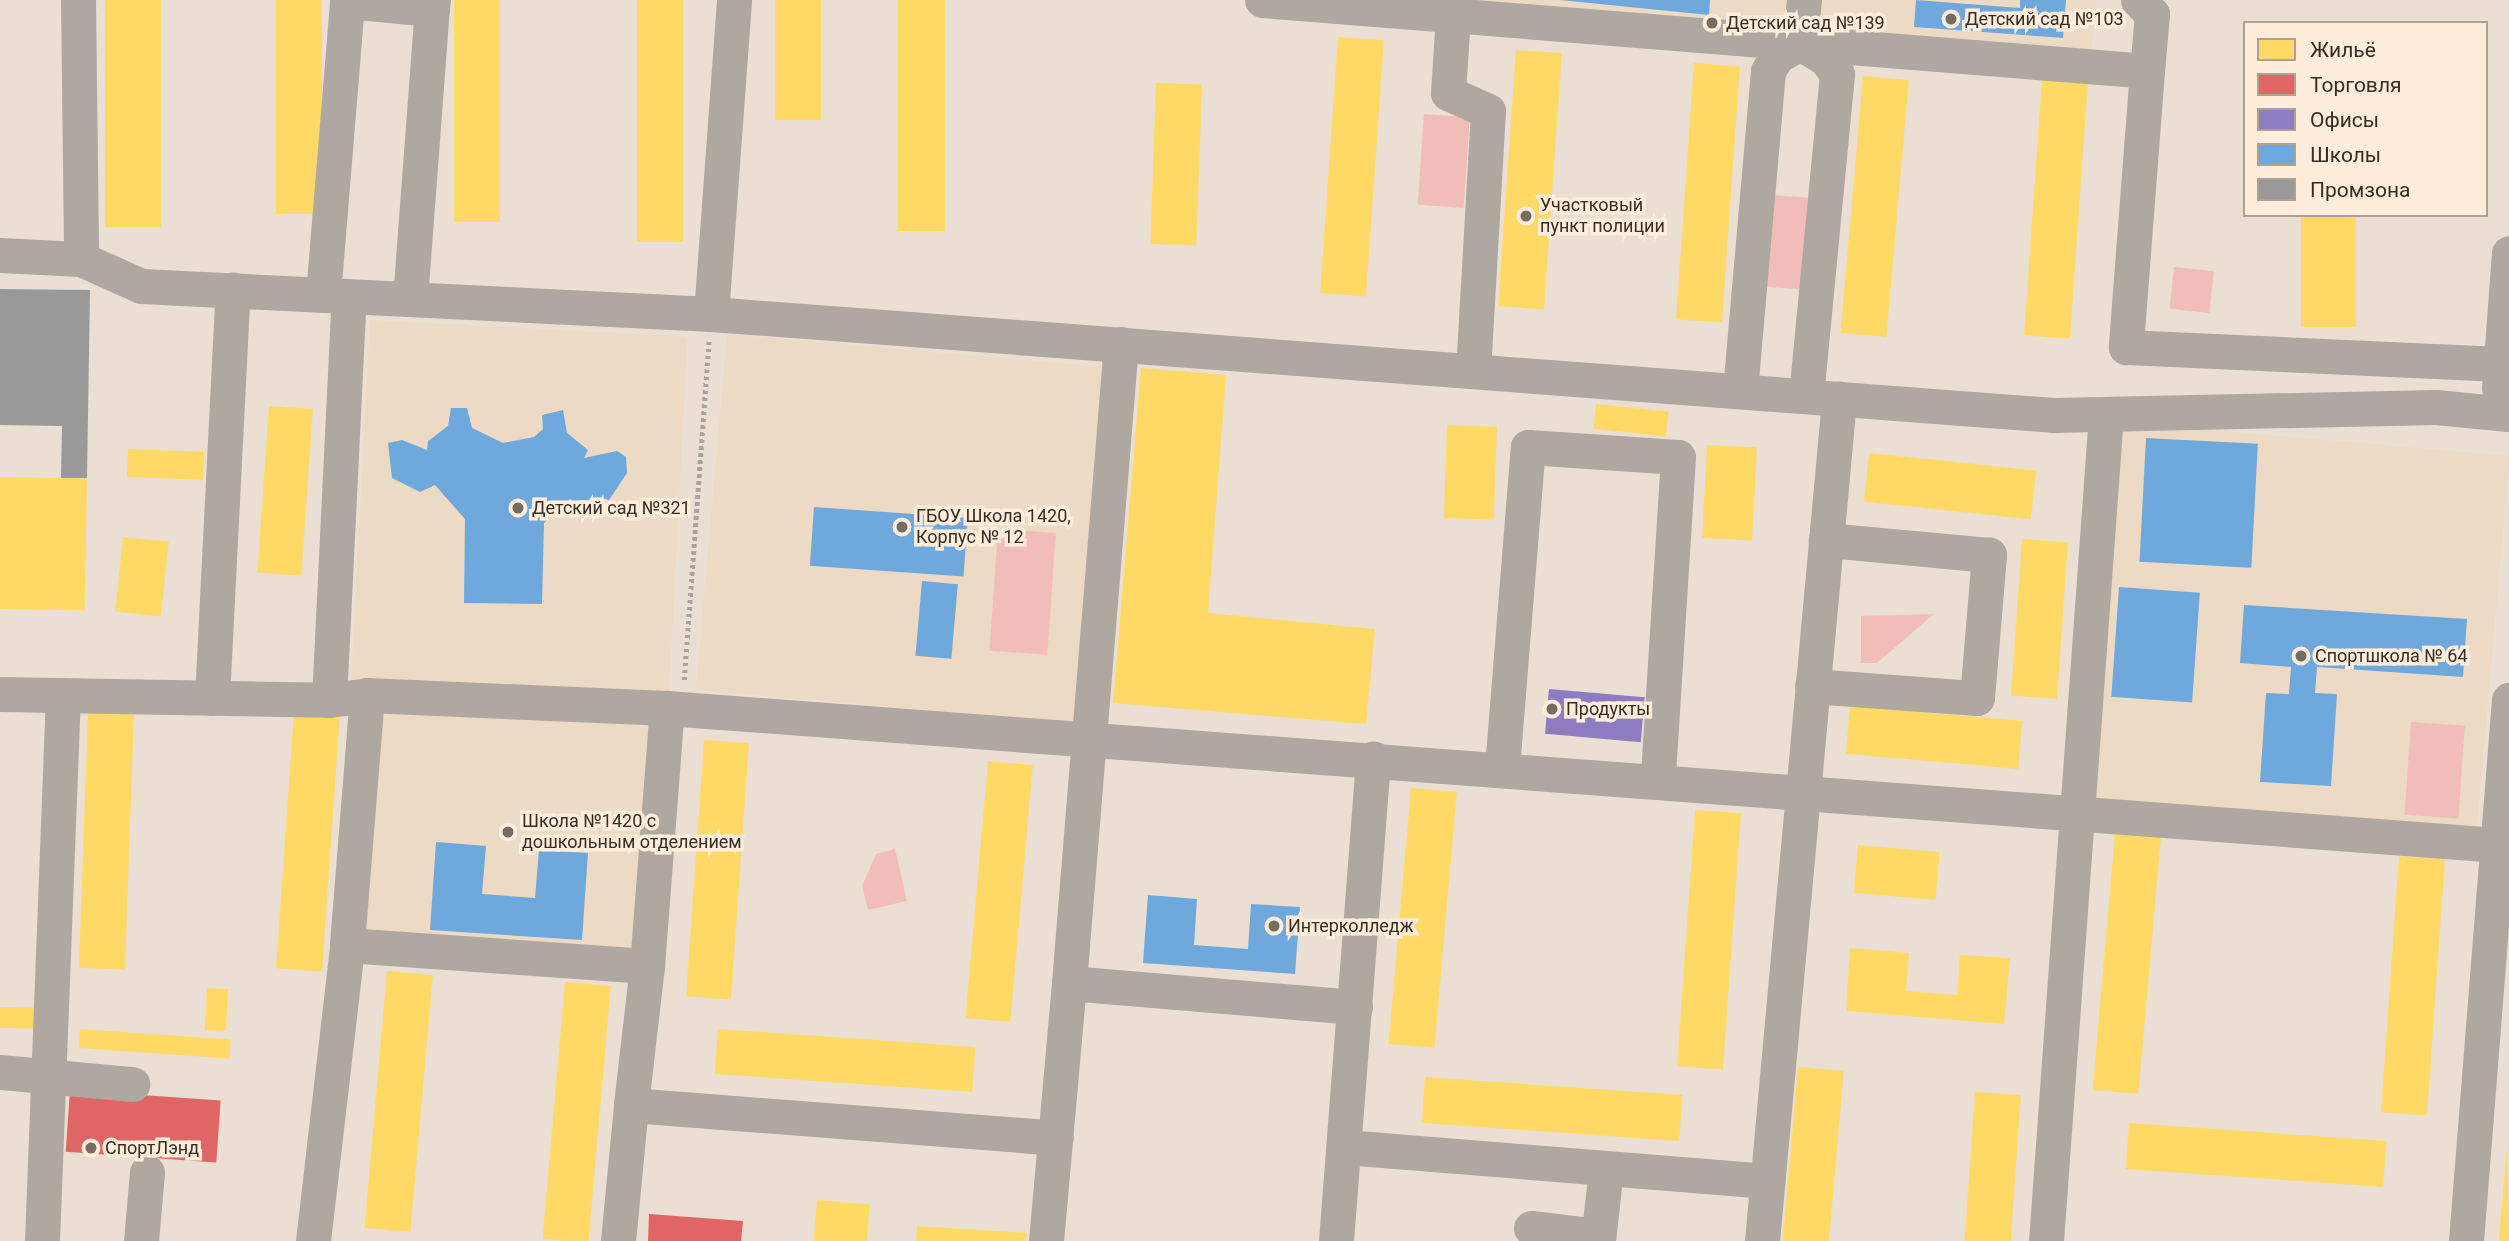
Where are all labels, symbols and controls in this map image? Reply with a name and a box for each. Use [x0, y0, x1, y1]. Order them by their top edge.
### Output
place label: Детский сад №103 [1965, 8, 2124, 30]
marker: Детский сад №103 [1943, 11, 1959, 27]
place label: Детский сад №139 [1726, 12, 1885, 34]
marker: Детский сад №139 [1704, 15, 1720, 31]
legend [2243, 21, 2488, 217]
text: Жильё [2310, 38, 2376, 62]
text: Торговля [2310, 73, 2402, 97]
text: Офисы [2310, 108, 2379, 132]
text: Школы [2310, 143, 2381, 167]
text: Промзона [2310, 178, 2411, 202]
place label: Участковый пункт полиции [1540, 195, 1665, 238]
marker: Участковый пункт полиции [1518, 208, 1534, 224]
place label: Детский сад №321 [532, 497, 691, 519]
marker: Детский сад №321 [510, 500, 526, 516]
place label: ГБОУ Школа 1420, Корпус № 12 [916, 506, 1071, 548]
marker: ГБОУ Школа 1420, Корпус № 12 [894, 519, 910, 535]
place label: Спортшкола № 64 [2315, 645, 2468, 667]
marker: Спортшкола № 64 [2293, 648, 2309, 664]
place label: Продукты [1566, 698, 1650, 720]
marker: Продукты [1544, 701, 1560, 717]
place label: Школа №1420 с дошкольным отделением [522, 811, 742, 854]
marker: Школа №1420 с дошкольным отделением [500, 824, 516, 840]
place label: Интерколледж [1288, 915, 1414, 937]
marker: Интерколледж [1266, 918, 1282, 934]
place label: СпортЛэнд [105, 1137, 199, 1159]
marker: СпортЛэнд [83, 1140, 99, 1156]

